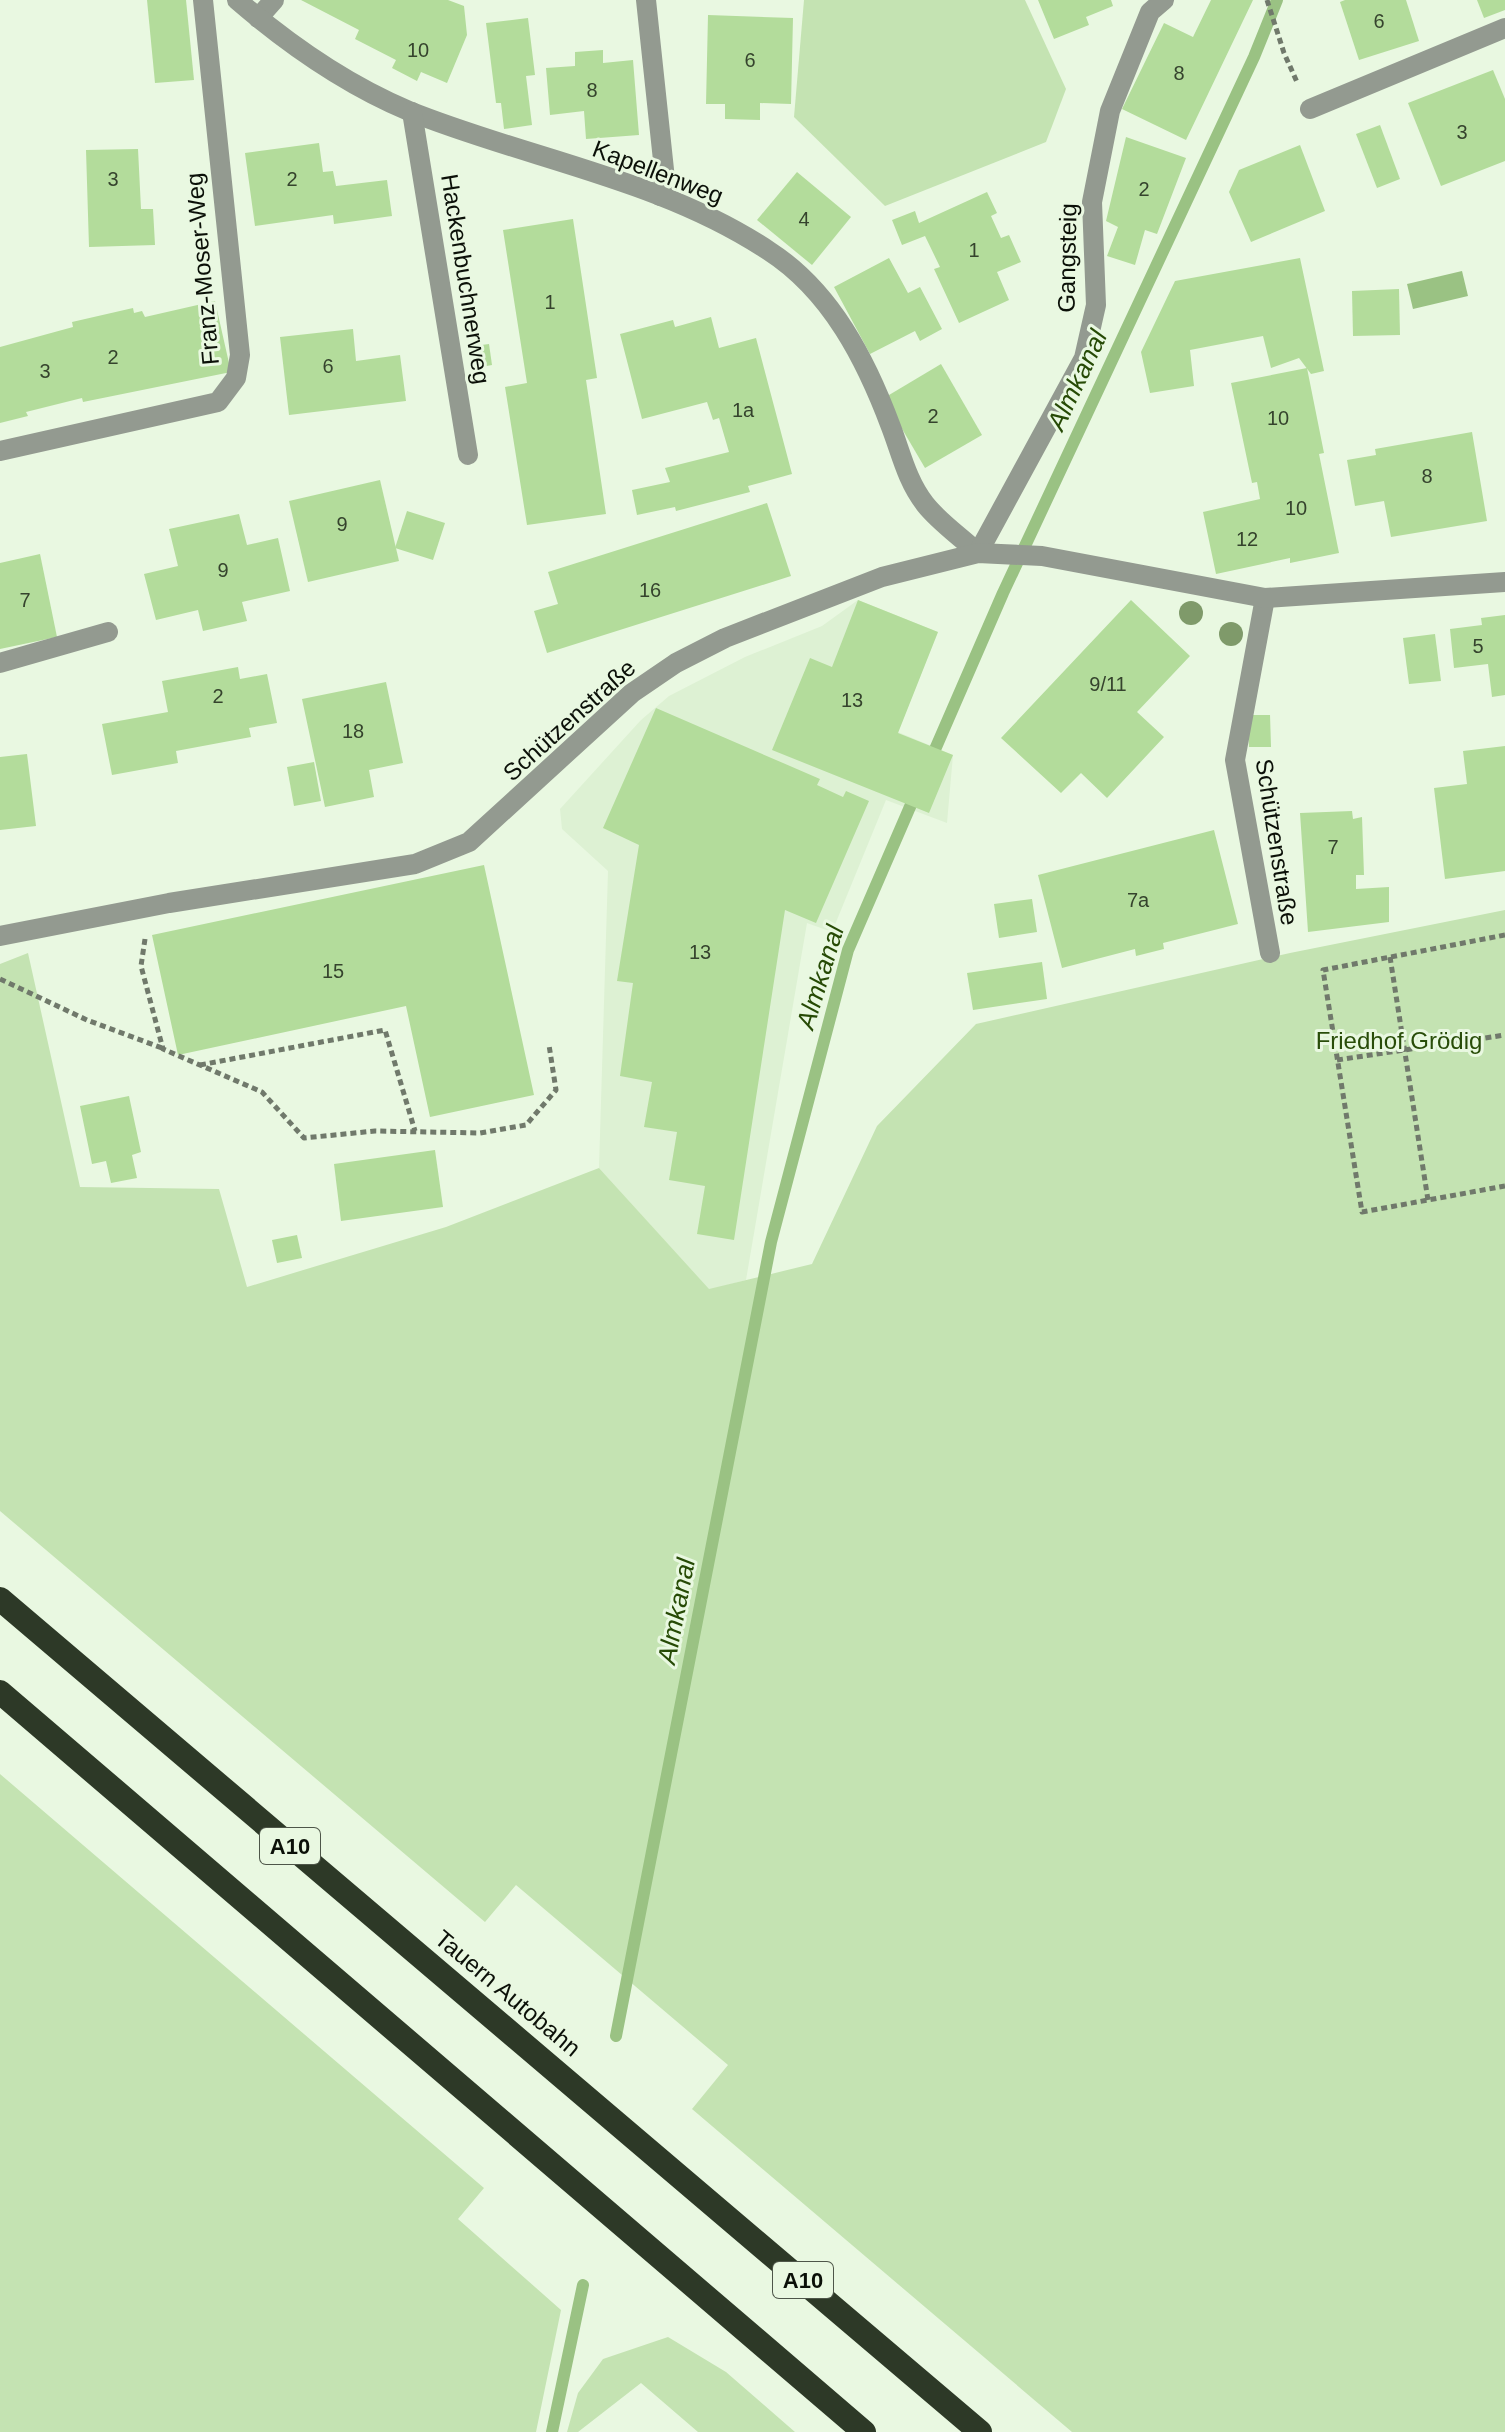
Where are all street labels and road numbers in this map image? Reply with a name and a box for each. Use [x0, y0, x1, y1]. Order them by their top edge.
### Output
street label: Kapellenweg [589, 135, 727, 209]
street label: Franz-Moser-Weg [180, 172, 224, 366]
street label: Hackenbuchnerweg [436, 172, 496, 386]
street label: Gangsteig [1053, 203, 1081, 313]
street label: Schützenstraße [498, 654, 640, 786]
street label: Schützenstraße [1251, 757, 1303, 927]
road number: A10 [260, 1828, 320, 1864]
street label: Tauern Autobahn [430, 1924, 586, 2062]
road number: A10 [773, 2262, 833, 2298]

